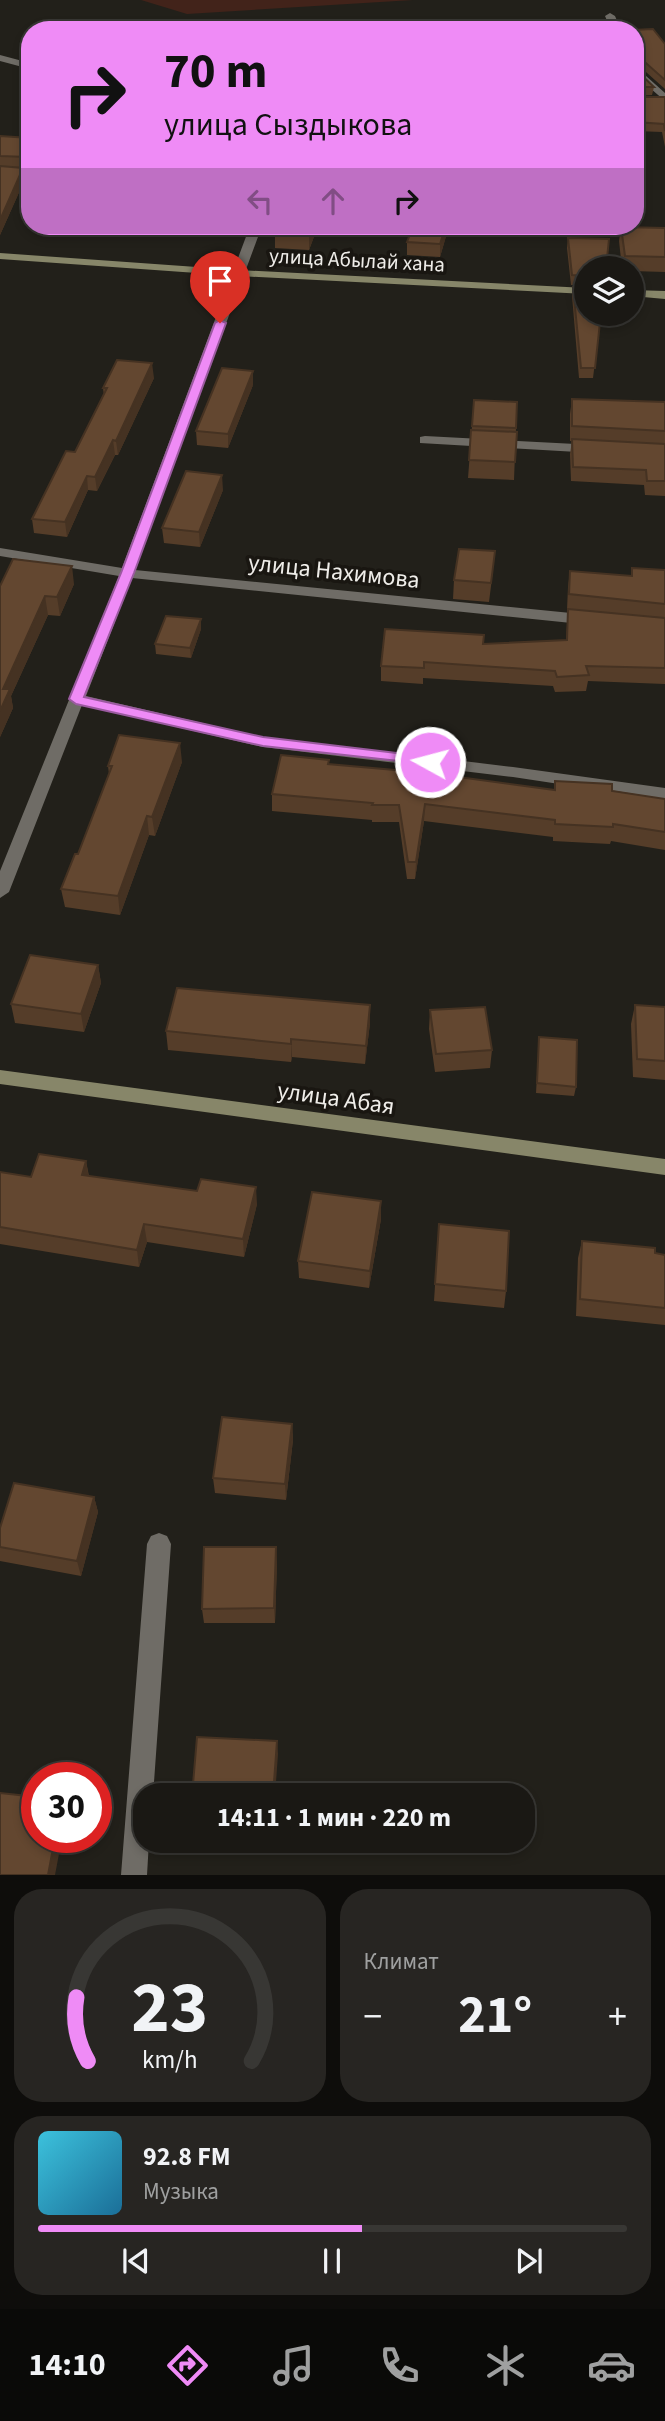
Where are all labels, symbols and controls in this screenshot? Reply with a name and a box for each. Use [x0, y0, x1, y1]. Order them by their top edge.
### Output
text: 70 m [164, 37, 268, 107]
icon: right [49, 49, 140, 140]
text: улица Сыздыкова [164, 102, 412, 148]
icon: left [241, 182, 279, 220]
icon: ahead [314, 182, 352, 220]
icon: right [387, 182, 425, 220]
street label: улица Абылай хана [268, 240, 446, 280]
pin [190, 251, 250, 323]
map controls [574, 256, 644, 326]
button: layers [574, 256, 644, 326]
icon: arrive [201, 262, 239, 300]
street label: улица Нахимова [246, 545, 421, 598]
position arrow [393, 725, 467, 799]
street label: улица Абая [275, 1073, 397, 1124]
speed limit sign: 30 [21, 1762, 112, 1853]
text: 14:11 · 1 мин · 220 m [217, 1799, 451, 1836]
text: Климат [364, 1945, 439, 1978]
text: 23 [131, 1957, 208, 2061]
text: 21° [458, 1979, 532, 2053]
text: − [364, 1990, 382, 2044]
text: + [608, 1990, 627, 2044]
text: km/h [142, 2042, 198, 2078]
text: 92.8 FM [143, 2138, 231, 2175]
text: Музыка [143, 2175, 219, 2208]
icon: previous [117, 2242, 155, 2280]
icon: pause [313, 2242, 351, 2280]
icon: next [510, 2242, 548, 2280]
icon: directions [163, 2341, 212, 2390]
icon: music [269, 2341, 318, 2390]
icon: phone [375, 2341, 424, 2390]
icon: climate [481, 2341, 530, 2390]
icon: car [587, 2341, 636, 2390]
text: 14:10 [29, 2342, 106, 2388]

